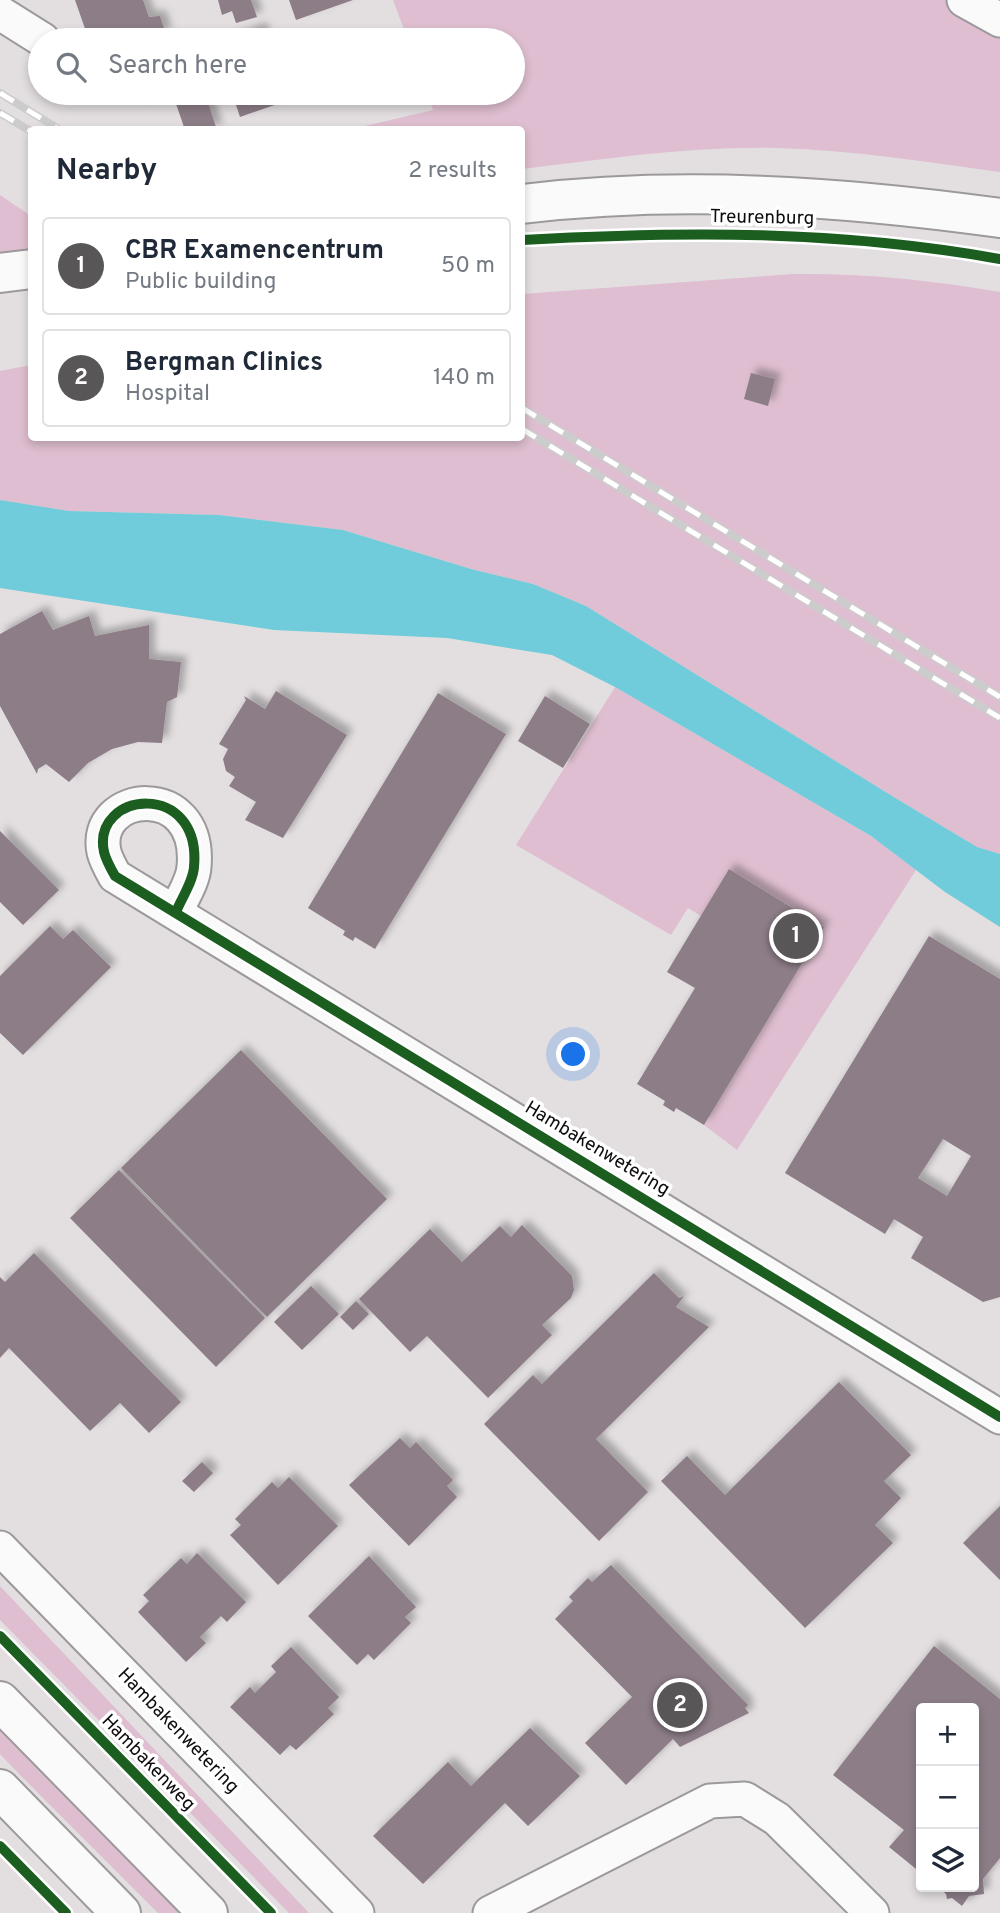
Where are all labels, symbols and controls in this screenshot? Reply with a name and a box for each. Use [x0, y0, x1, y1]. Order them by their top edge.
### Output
search box [28, 28, 525, 105]
icon: search [52, 48, 90, 86]
text: Search here [108, 50, 247, 83]
text: Nearby [56, 153, 157, 190]
text: 2 results [408, 157, 497, 186]
street label: Treurenburg [710, 205, 814, 231]
text: CBR Examencentrum [125, 235, 384, 268]
text: 1 [76, 252, 86, 281]
text: 50 m [441, 252, 495, 281]
text: Public building [125, 268, 277, 297]
text: Bergman Clinics [125, 347, 323, 380]
text: 2 [74, 364, 88, 393]
text: 140 m [433, 364, 495, 393]
text: Hospital [125, 380, 210, 409]
pin: 1 [773, 910, 819, 962]
your location [556, 1037, 590, 1071]
street label: Hambakenwetering [520, 1096, 674, 1202]
street label: Hambakenwetering [112, 1663, 244, 1799]
pin: 2 [657, 1679, 703, 1731]
map controls [916, 1703, 979, 1892]
button: + [916, 1703, 979, 1766]
street label: Hambakenweg [96, 1710, 200, 1816]
button: − [916, 1766, 979, 1829]
button: layers [916, 1829, 979, 1892]

